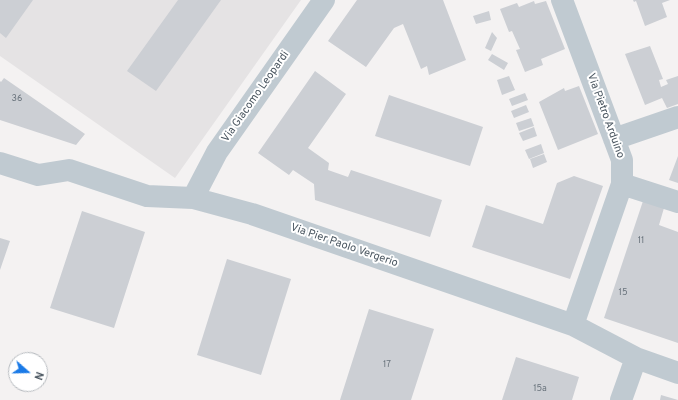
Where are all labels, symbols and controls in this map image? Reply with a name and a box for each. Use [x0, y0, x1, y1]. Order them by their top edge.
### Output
street label: Via Giacomo Leopardi [220, 49, 292, 145]
street label: Via Pietro Arduino [584, 72, 626, 160]
house number: 36 [12, 94, 22, 104]
street label: Via Pier Paolo Vergerio [289, 221, 399, 271]
house number: 11 [638, 236, 644, 246]
house number: 15 [619, 288, 627, 298]
north arrow [8, 352, 48, 392]
house number: 17 [383, 360, 391, 370]
text: N [30, 370, 46, 382]
house number: 15a [533, 384, 547, 394]

